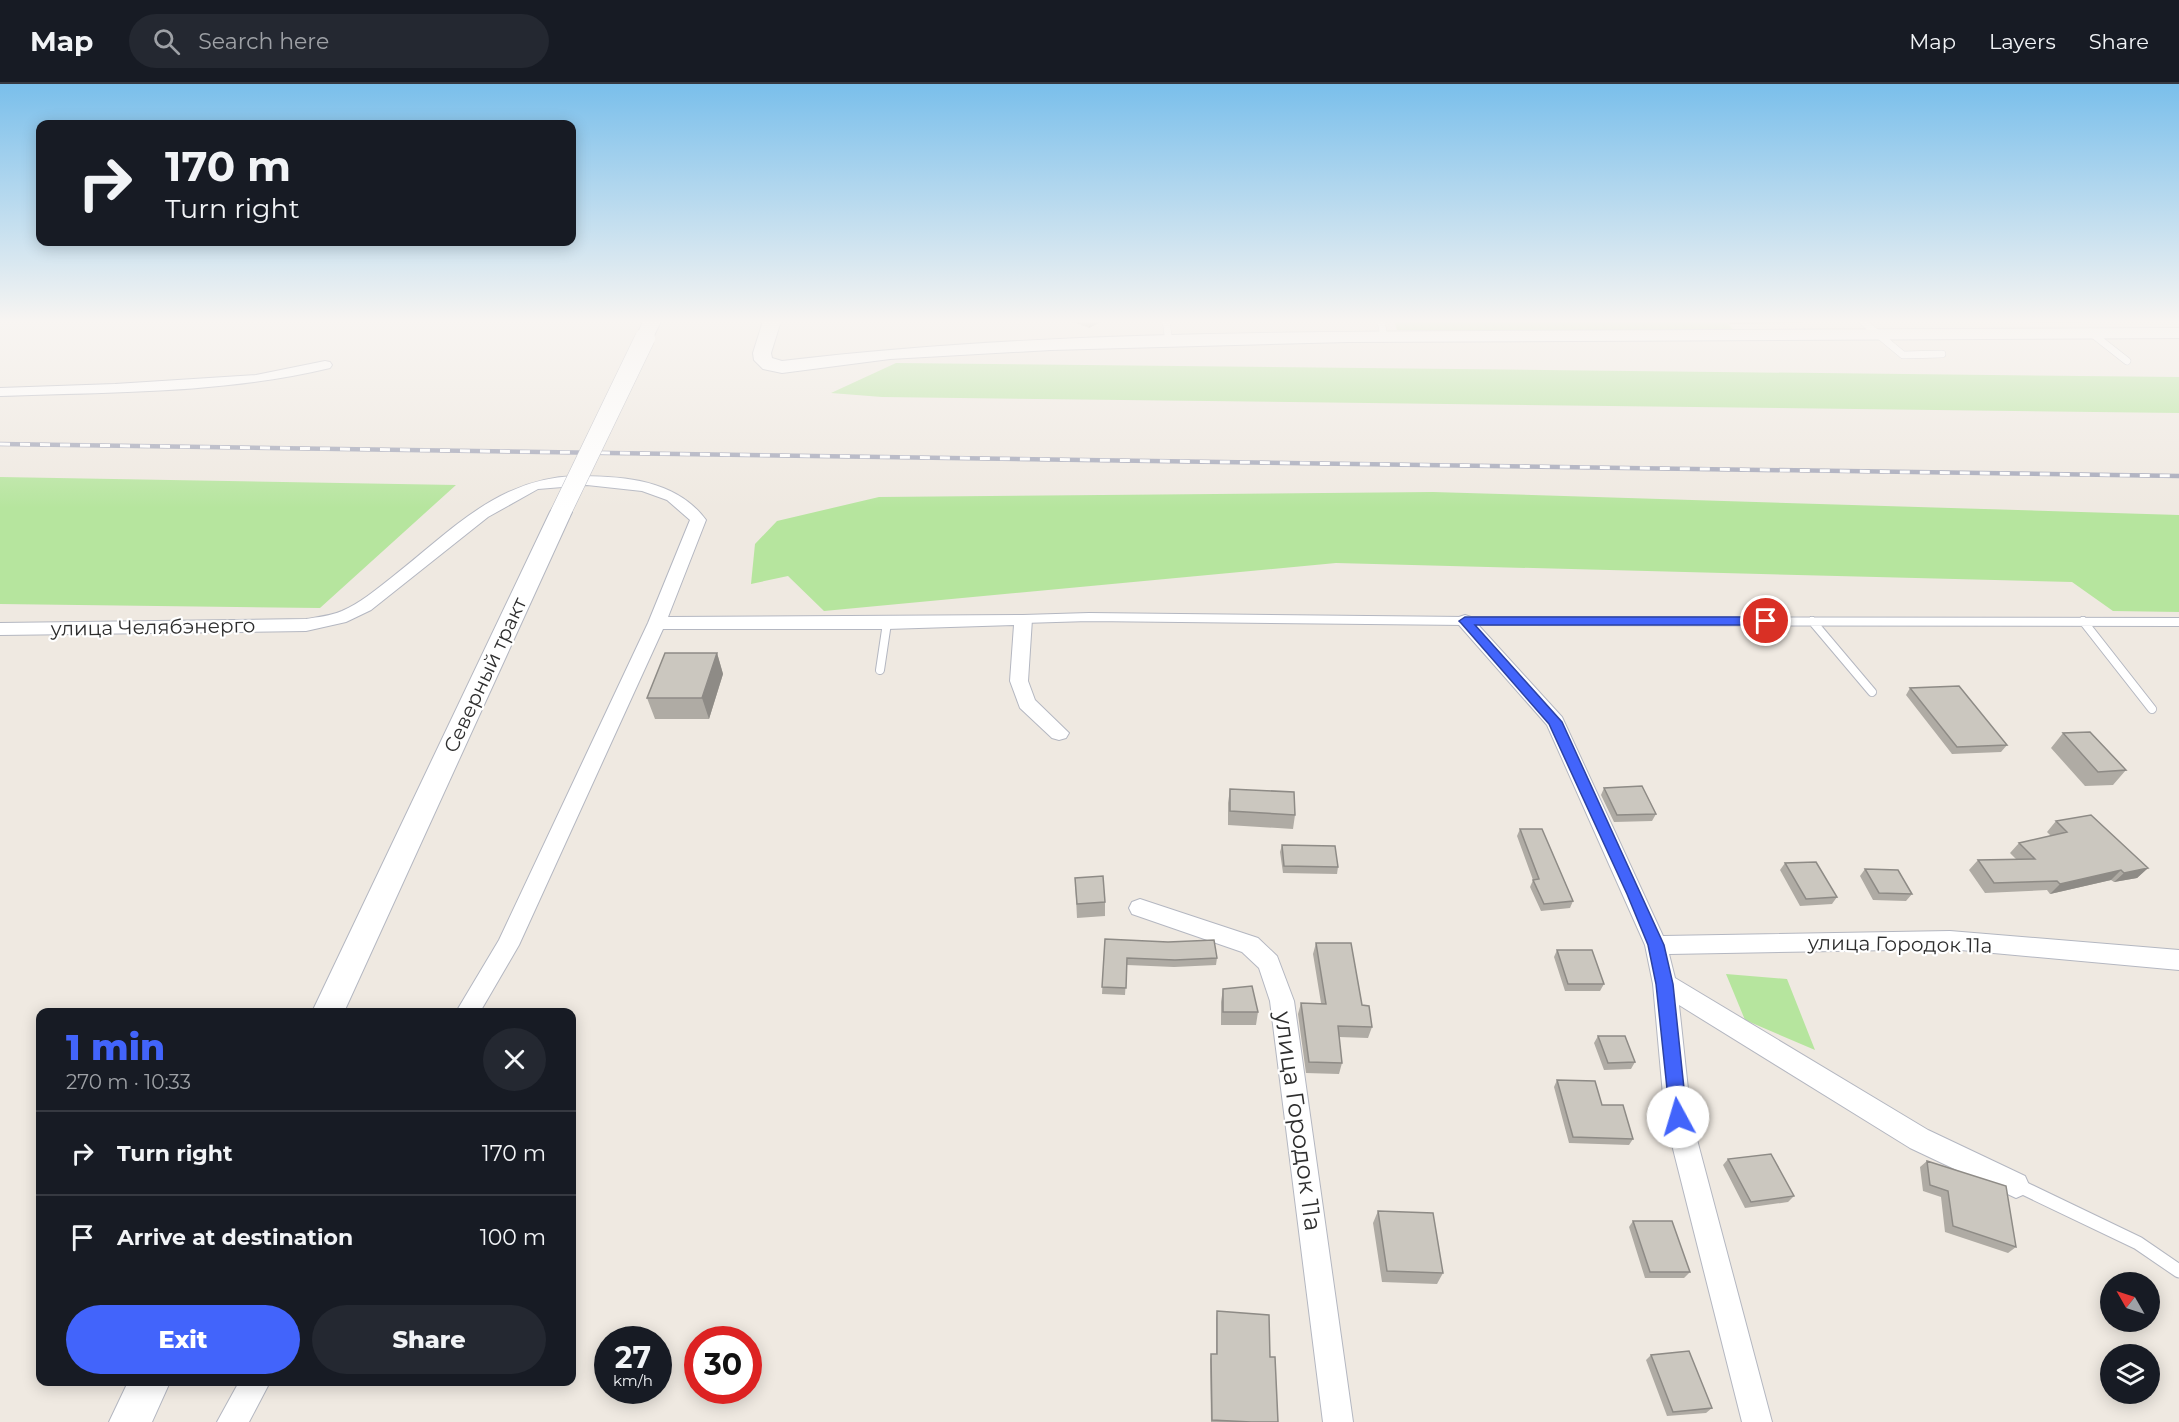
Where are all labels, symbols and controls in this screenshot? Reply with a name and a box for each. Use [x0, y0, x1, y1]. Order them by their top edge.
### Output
search box [129, 14, 549, 68]
text: Map [30, 24, 93, 58]
icon: search [150, 25, 183, 58]
text: Search here [198, 28, 329, 55]
text: Map [1909, 29, 1956, 54]
text: Layers [1989, 29, 2056, 54]
text: Share [2089, 29, 2149, 54]
text: 170 m [165, 140, 291, 192]
icon: right [66, 144, 144, 222]
text: Turn right [165, 192, 300, 225]
street label: Северный тракт [439, 593, 532, 756]
pin [1740, 595, 1791, 646]
icon: arrive [1749, 604, 1782, 637]
street label: улица Челябэнерго [49, 613, 256, 641]
street label: улица Городок 11а [1807, 930, 1992, 958]
street label: улица Городок 11а [1269, 1008, 1328, 1233]
text: 1 min [66, 1025, 165, 1069]
button: close [483, 1028, 546, 1091]
text: 270 m · 10:33 [66, 1070, 191, 1094]
position arrow [1646, 1085, 1710, 1149]
icon: right [66, 1137, 99, 1170]
text: Turn right [117, 1140, 232, 1167]
text: 170 m [482, 1140, 546, 1167]
icon: arrive [66, 1221, 99, 1254]
text: Arrive at destination [117, 1224, 353, 1251]
text: 100 m [480, 1224, 546, 1251]
north arrow [2100, 1272, 2160, 1332]
map controls [2100, 1272, 2160, 1404]
button: Exit [66, 1305, 300, 1374]
button: Share [312, 1305, 546, 1374]
speed limit sign: 30 [684, 1326, 762, 1404]
text: 27 [615, 1339, 651, 1376]
button: layers [2100, 1344, 2160, 1404]
text: km/h [613, 1371, 653, 1390]

